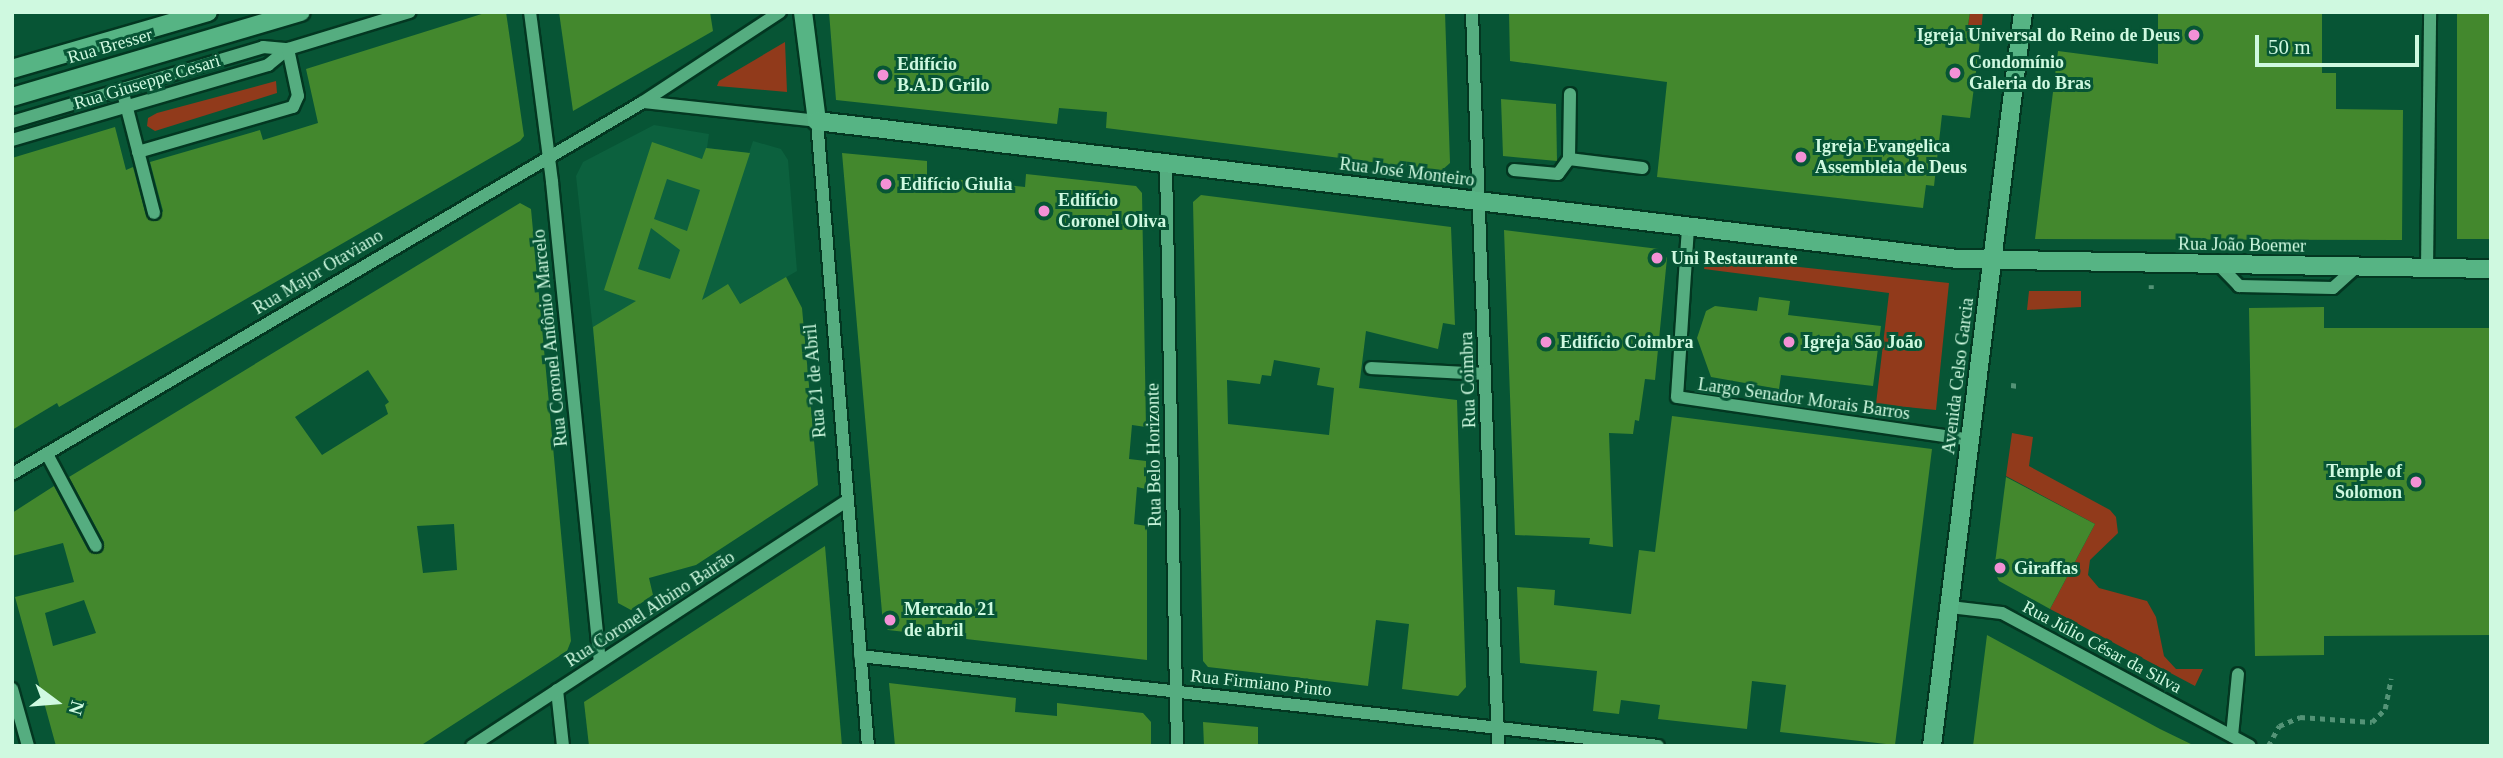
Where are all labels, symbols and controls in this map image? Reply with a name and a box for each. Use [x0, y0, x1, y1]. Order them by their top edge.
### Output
scale bar [2258, 21, 2422, 65]
street label: Rua Bresser [65, 24, 155, 68]
place label: Igreja Universal do Reino de Deus [1917, 24, 2180, 46]
marker: Igreja Universal do Reino de Deus [2186, 27, 2202, 43]
text: 50 m [2268, 35, 2311, 59]
street label: Rua Giuseppe Cesari [71, 49, 223, 115]
place label: Condomínio Galeria do Bras [1969, 52, 2091, 94]
place label: Edifício B.A.D Grilo [897, 54, 989, 96]
marker: Condomínio Galeria do Bras [1947, 65, 1963, 81]
marker: Edifício B.A.D Grilo [875, 67, 891, 83]
place label: Igreja Evangelica Assembleia de Deus [1815, 136, 1967, 178]
marker: Igreja Evangelica Assembleia de Deus [1793, 149, 1809, 165]
street label: Rua José Monteiro [1338, 153, 1476, 191]
place label: Edifício Giulia [900, 173, 1013, 195]
marker: Edifício Giulia [878, 176, 894, 192]
place label: Edifício Coronel Oliva [1058, 190, 1166, 232]
marker: Edifício Coronel Oliva [1036, 203, 1052, 219]
street label: Rua Major Otaviano [249, 225, 387, 319]
street label: Rua Coronel Antônio Marcelo [528, 228, 572, 448]
street label: Rua João Boemer [2178, 233, 2306, 257]
place label: Uni Restaurante [1671, 247, 1797, 269]
marker: Uni Restaurante [1649, 250, 1665, 266]
street label: Avenida Celso Garcia [1938, 296, 1978, 456]
street label: Rua 21 de Abril [799, 323, 831, 439]
street label: Rua Coimbra [1456, 331, 1480, 429]
place label: Edifício Coimbra [1560, 331, 1693, 353]
place label: Igreja São João [1803, 331, 1923, 353]
marker: Edifício Coimbra [1538, 334, 1554, 350]
marker: Igreja São João [1781, 334, 1797, 350]
street label: Largo Senador Morais Barros [1696, 373, 1912, 425]
street label: Rua Belo Horizonte [1142, 383, 1166, 527]
place label: Temple of Solomon [2326, 461, 2402, 504]
marker: Temple of Solomon [2408, 474, 2424, 490]
street label: Rua Coronel Albino Bairão [561, 546, 739, 672]
place label: Giraffas [2014, 557, 2078, 579]
marker: Giraffas [1992, 560, 2008, 576]
street label: Rua Júlio César da Silva [2019, 596, 2185, 698]
place label: Mercado 21 de abril [904, 599, 995, 642]
marker: Mercado 21 de abril [882, 612, 898, 628]
street label: Rua Firmiano Pinto [1189, 665, 1333, 701]
north arrow [21, 667, 91, 737]
text: N [65, 698, 89, 717]

